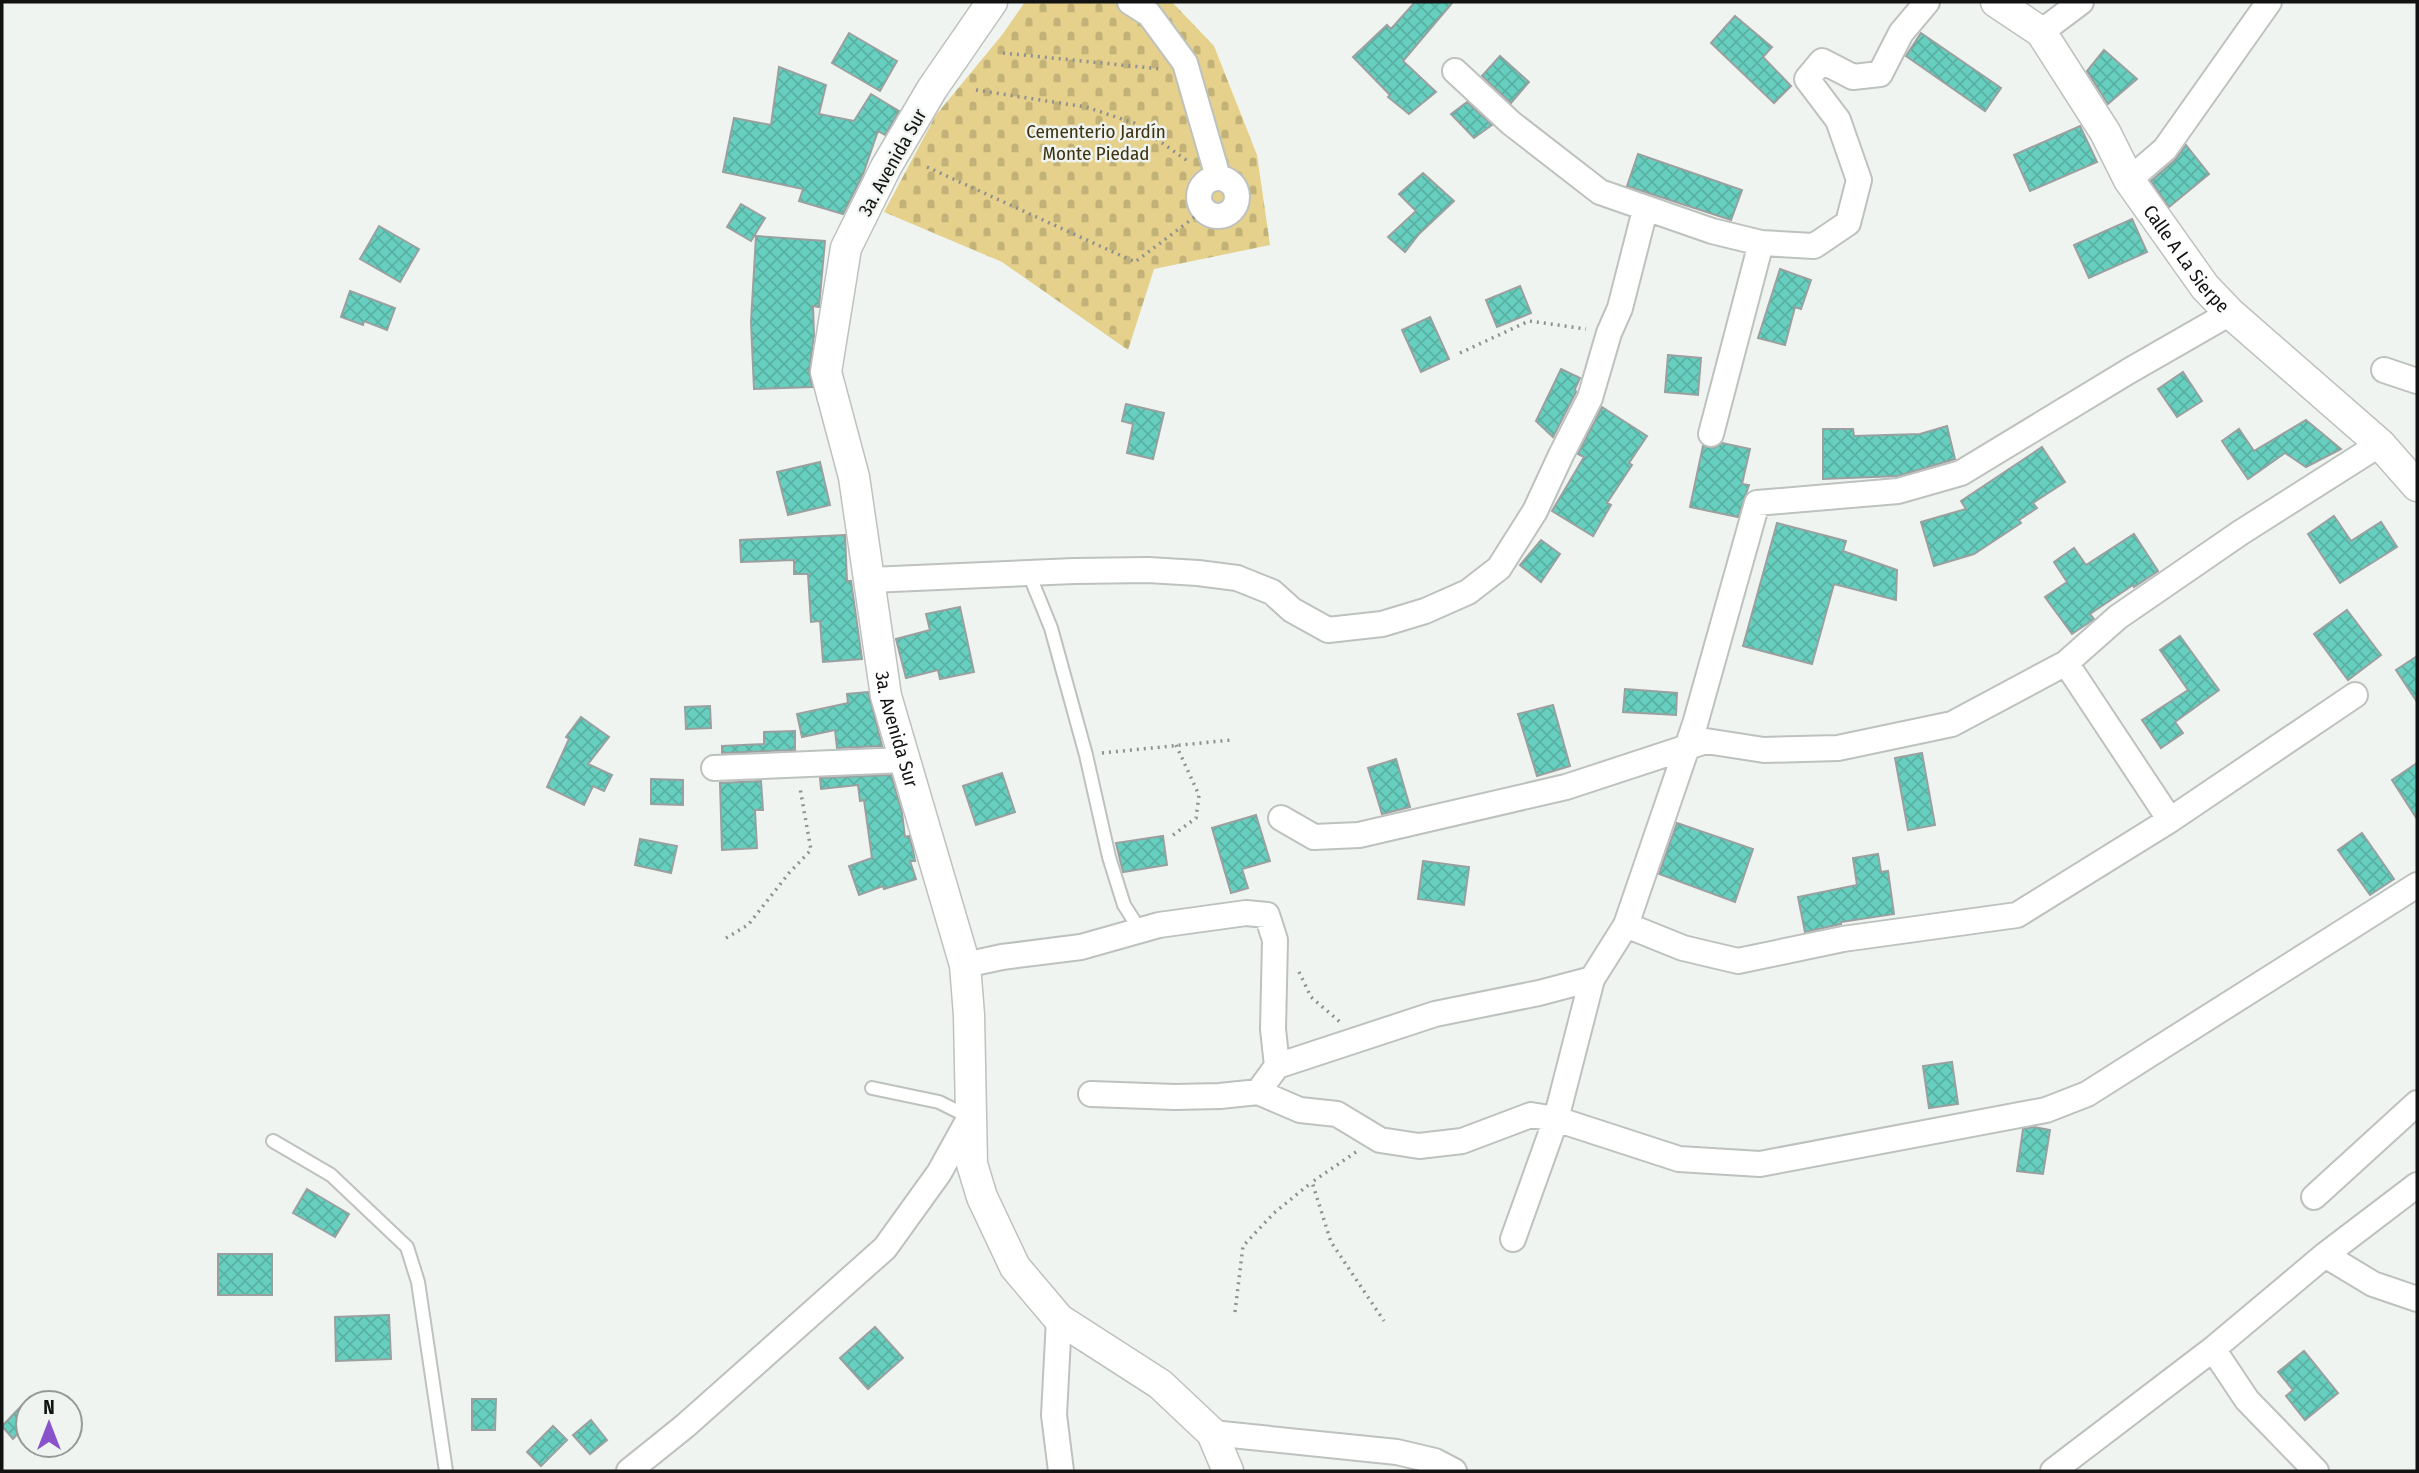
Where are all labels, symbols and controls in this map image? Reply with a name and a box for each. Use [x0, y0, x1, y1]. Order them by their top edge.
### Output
street label: 3a. Avenida Sur [854, 104, 931, 220]
park label: Cementerio Jardín Monte Piedad [1026, 120, 1166, 165]
street label: Calle A La Sierpe [2138, 201, 2234, 317]
street label: 3a. Avenida Sur [871, 670, 923, 790]
north arrow [14, 1389, 84, 1459]
text: N [43, 1396, 55, 1419]

